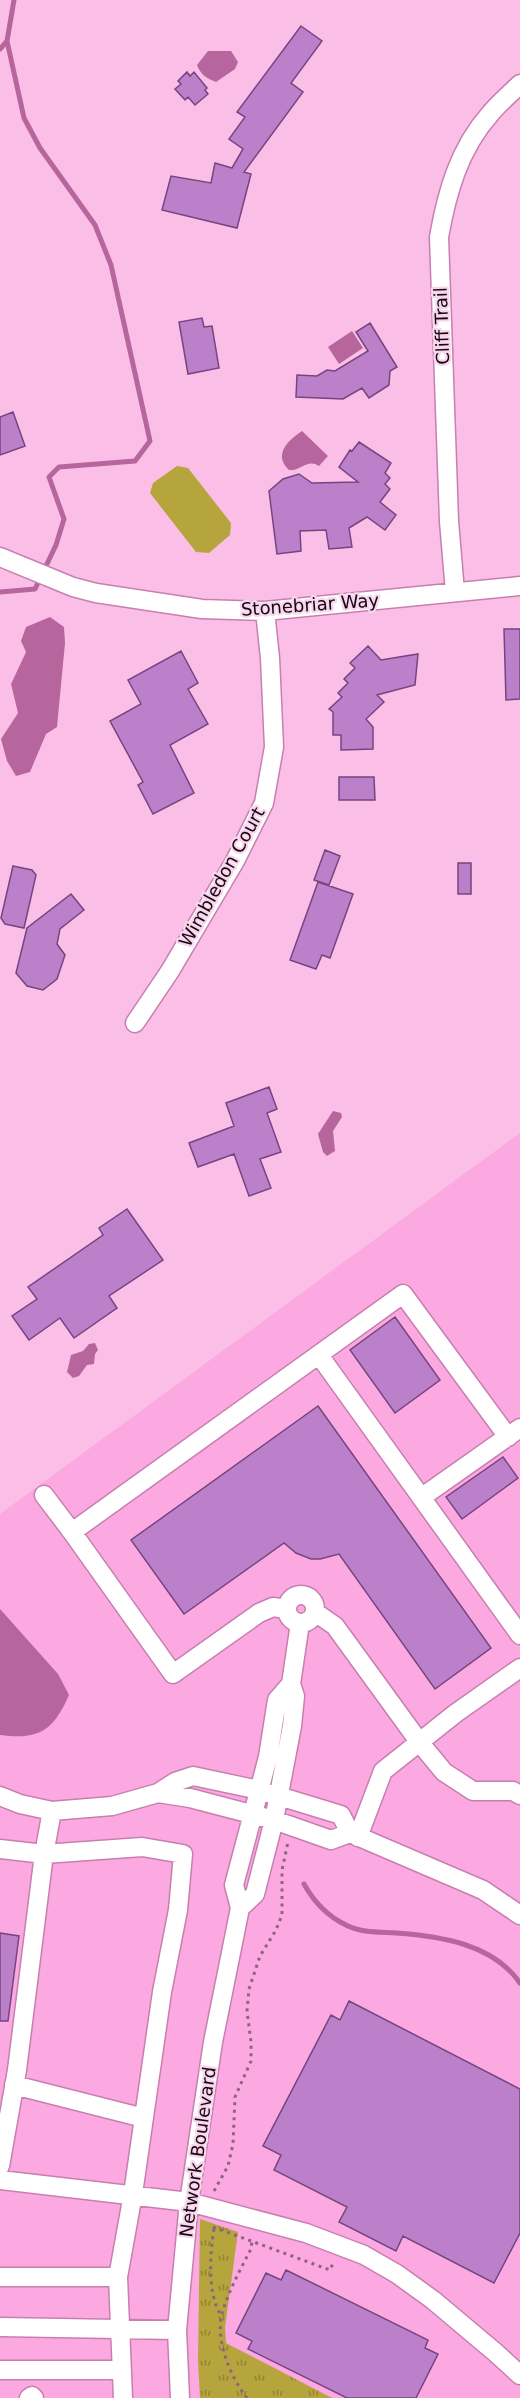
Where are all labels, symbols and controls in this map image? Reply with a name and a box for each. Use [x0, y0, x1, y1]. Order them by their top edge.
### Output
street label: Cliff Trail [430, 287, 453, 365]
street label: Stonebriar Way [240, 589, 380, 620]
street label: Wimbledon Court [174, 803, 269, 950]
street label: Network Boulevard [175, 2065, 220, 2239]

